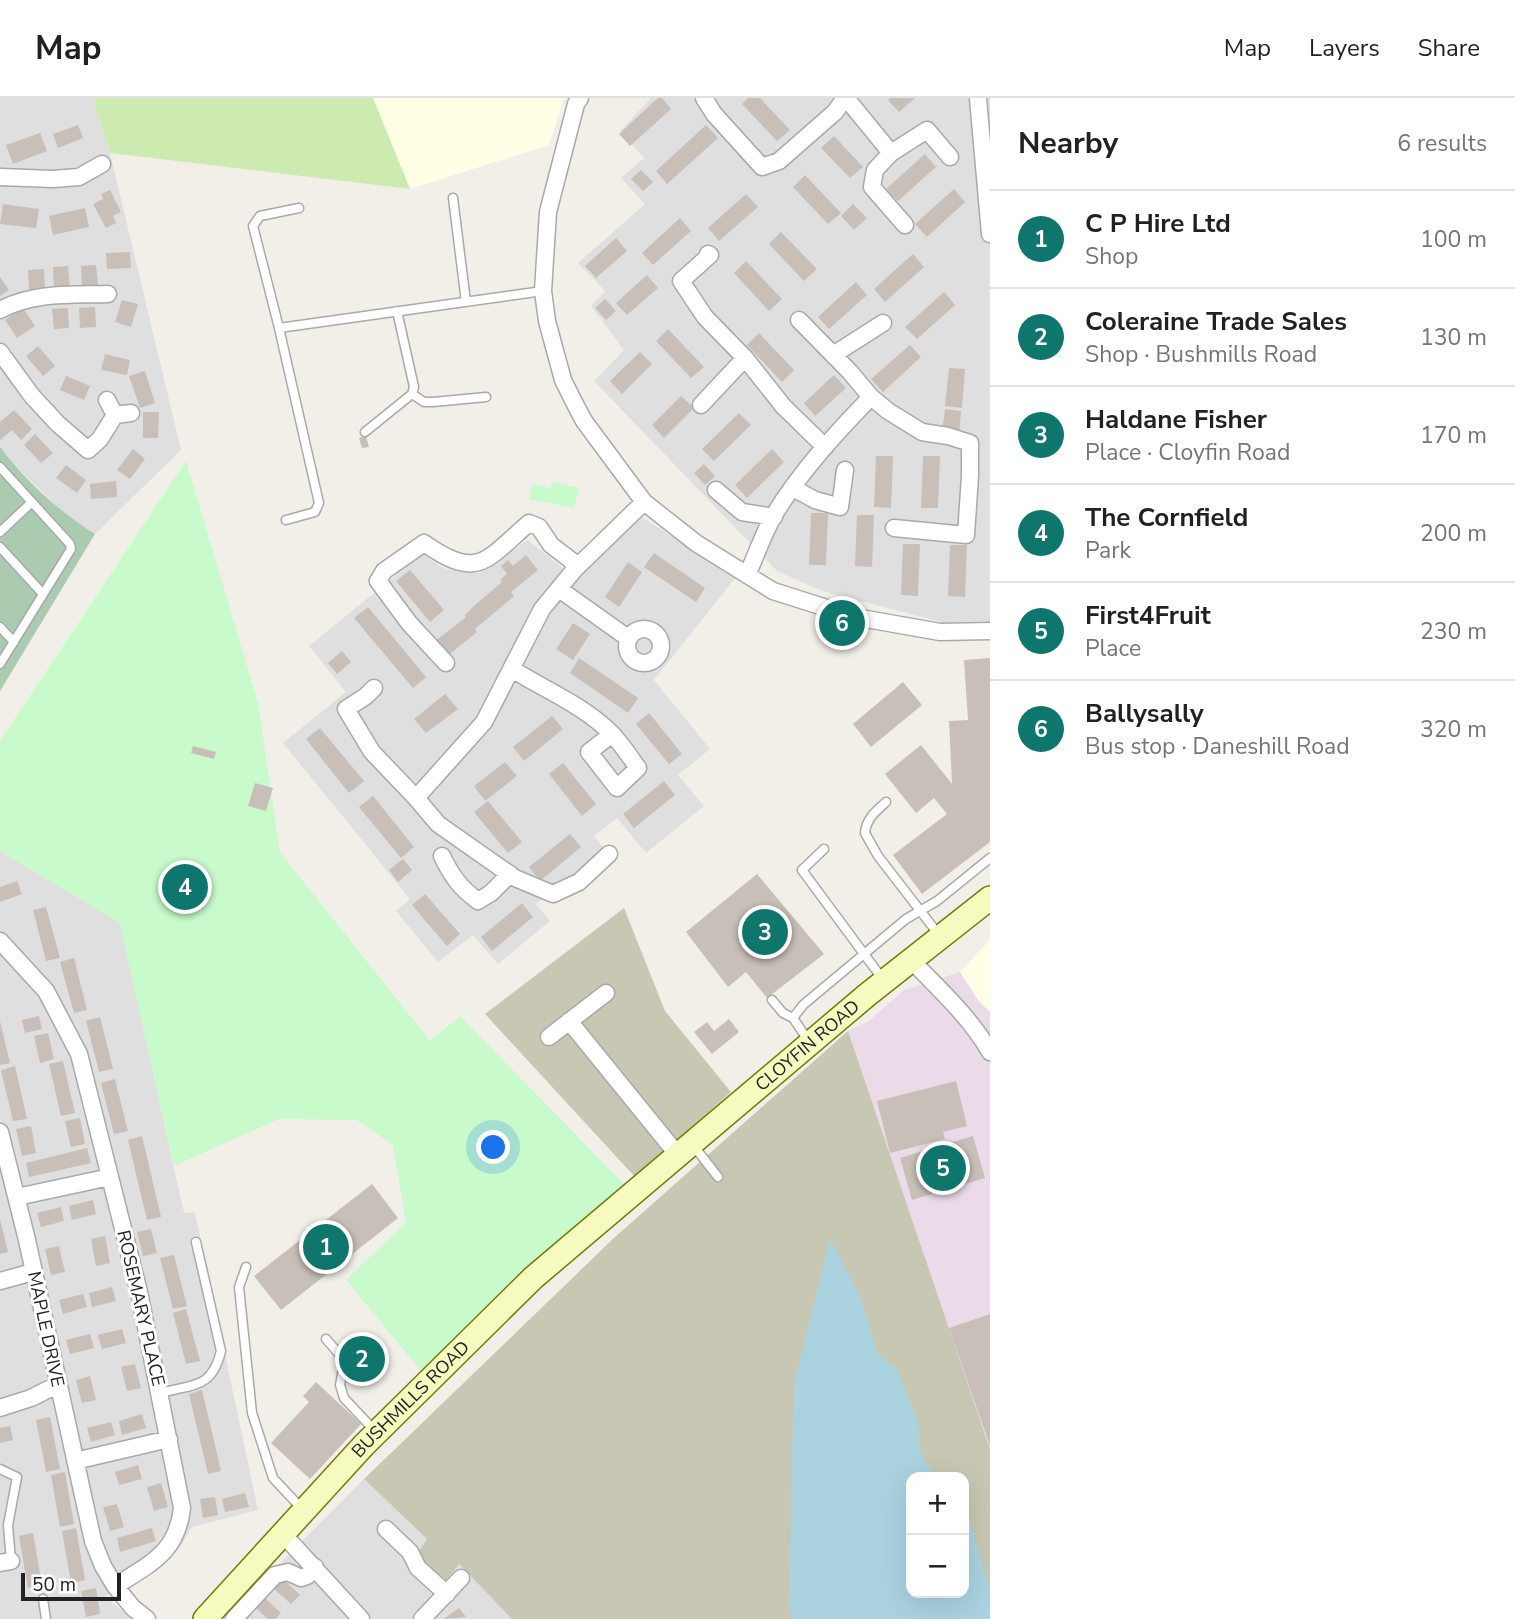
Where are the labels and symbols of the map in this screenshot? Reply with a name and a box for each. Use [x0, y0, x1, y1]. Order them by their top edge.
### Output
pin: 6 [819, 597, 865, 649]
pin: 4 [162, 861, 208, 913]
pin: 3 [742, 906, 788, 958]
street label: CLOYFIN ROAD [750, 994, 865, 1097]
your location [476, 1130, 510, 1164]
pin: 5 [920, 1142, 966, 1194]
pin: 1 [303, 1221, 349, 1273]
street label: ROSEMARY PLACE [111, 1228, 171, 1388]
street label: MAPLE DRIVE [22, 1269, 70, 1389]
pin: 2 [339, 1333, 385, 1385]
street label: BUSHMILLS ROAD [346, 1335, 475, 1463]
scale bar [21, 1570, 121, 1602]

